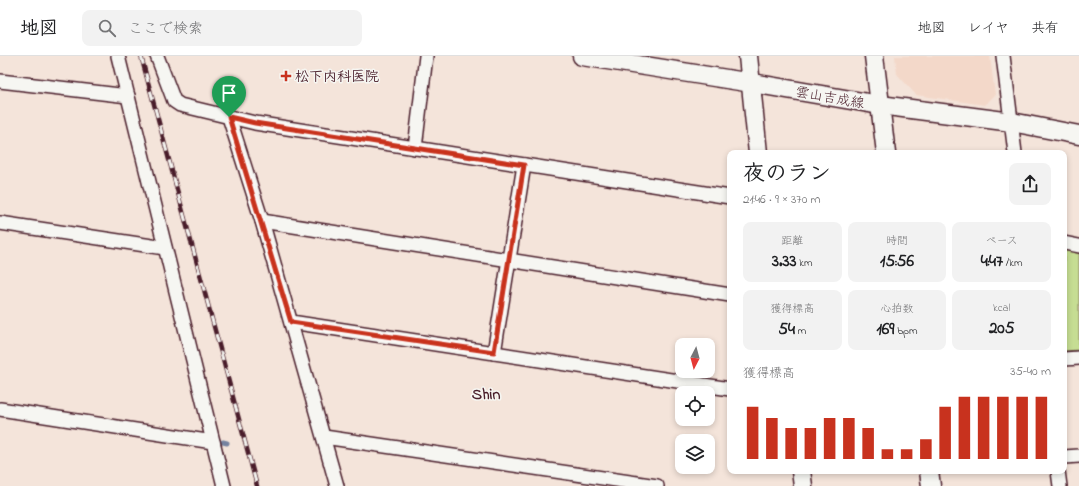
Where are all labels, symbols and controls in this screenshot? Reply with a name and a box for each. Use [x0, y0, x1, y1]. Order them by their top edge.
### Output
search box [82, 10, 362, 46]
text: 地図 [20, 16, 58, 43]
icon: search [96, 17, 118, 39]
text: ここで検索 [128, 18, 203, 40]
text: 地図 [918, 18, 946, 39]
text: レイヤ [968, 18, 1009, 39]
text: 共有 [1031, 18, 1059, 39]
place label: 松下内科医院 [295, 67, 379, 88]
marker: 松下内科医院 [280, 70, 292, 82]
pin [212, 76, 246, 117]
icon: arrive [218, 82, 240, 104]
street label: 雲山吉成線 [793, 82, 866, 115]
text: 夜のラン [743, 159, 831, 191]
button: share [1009, 163, 1051, 205]
text: 21:46 · 9 × 370 m [743, 190, 821, 209]
text: 距離 [781, 233, 803, 249]
text: 時間 [886, 233, 908, 249]
text: ペース [985, 233, 1018, 249]
text: 3.33 [772, 249, 797, 274]
text: 15:56 [880, 249, 914, 274]
text: 4:47 [981, 249, 1003, 274]
text: km [797, 255, 813, 271]
text: /km [1003, 255, 1023, 271]
text: kcal [993, 300, 1010, 316]
text: 獲得標高 [770, 301, 814, 317]
text: 心拍数 [880, 301, 913, 317]
text: 205 [989, 316, 1014, 341]
text: 54 [778, 317, 795, 342]
text: 169 [876, 317, 894, 342]
text: m [795, 323, 806, 339]
text: bpm [894, 323, 918, 339]
north arrow [675, 338, 715, 378]
map controls [675, 338, 715, 474]
text: 35–40 m [1010, 362, 1051, 381]
text: 獲得標高 [743, 364, 795, 383]
district label: Shin [472, 383, 500, 407]
button: locate [675, 386, 715, 426]
button: layers [675, 434, 715, 474]

